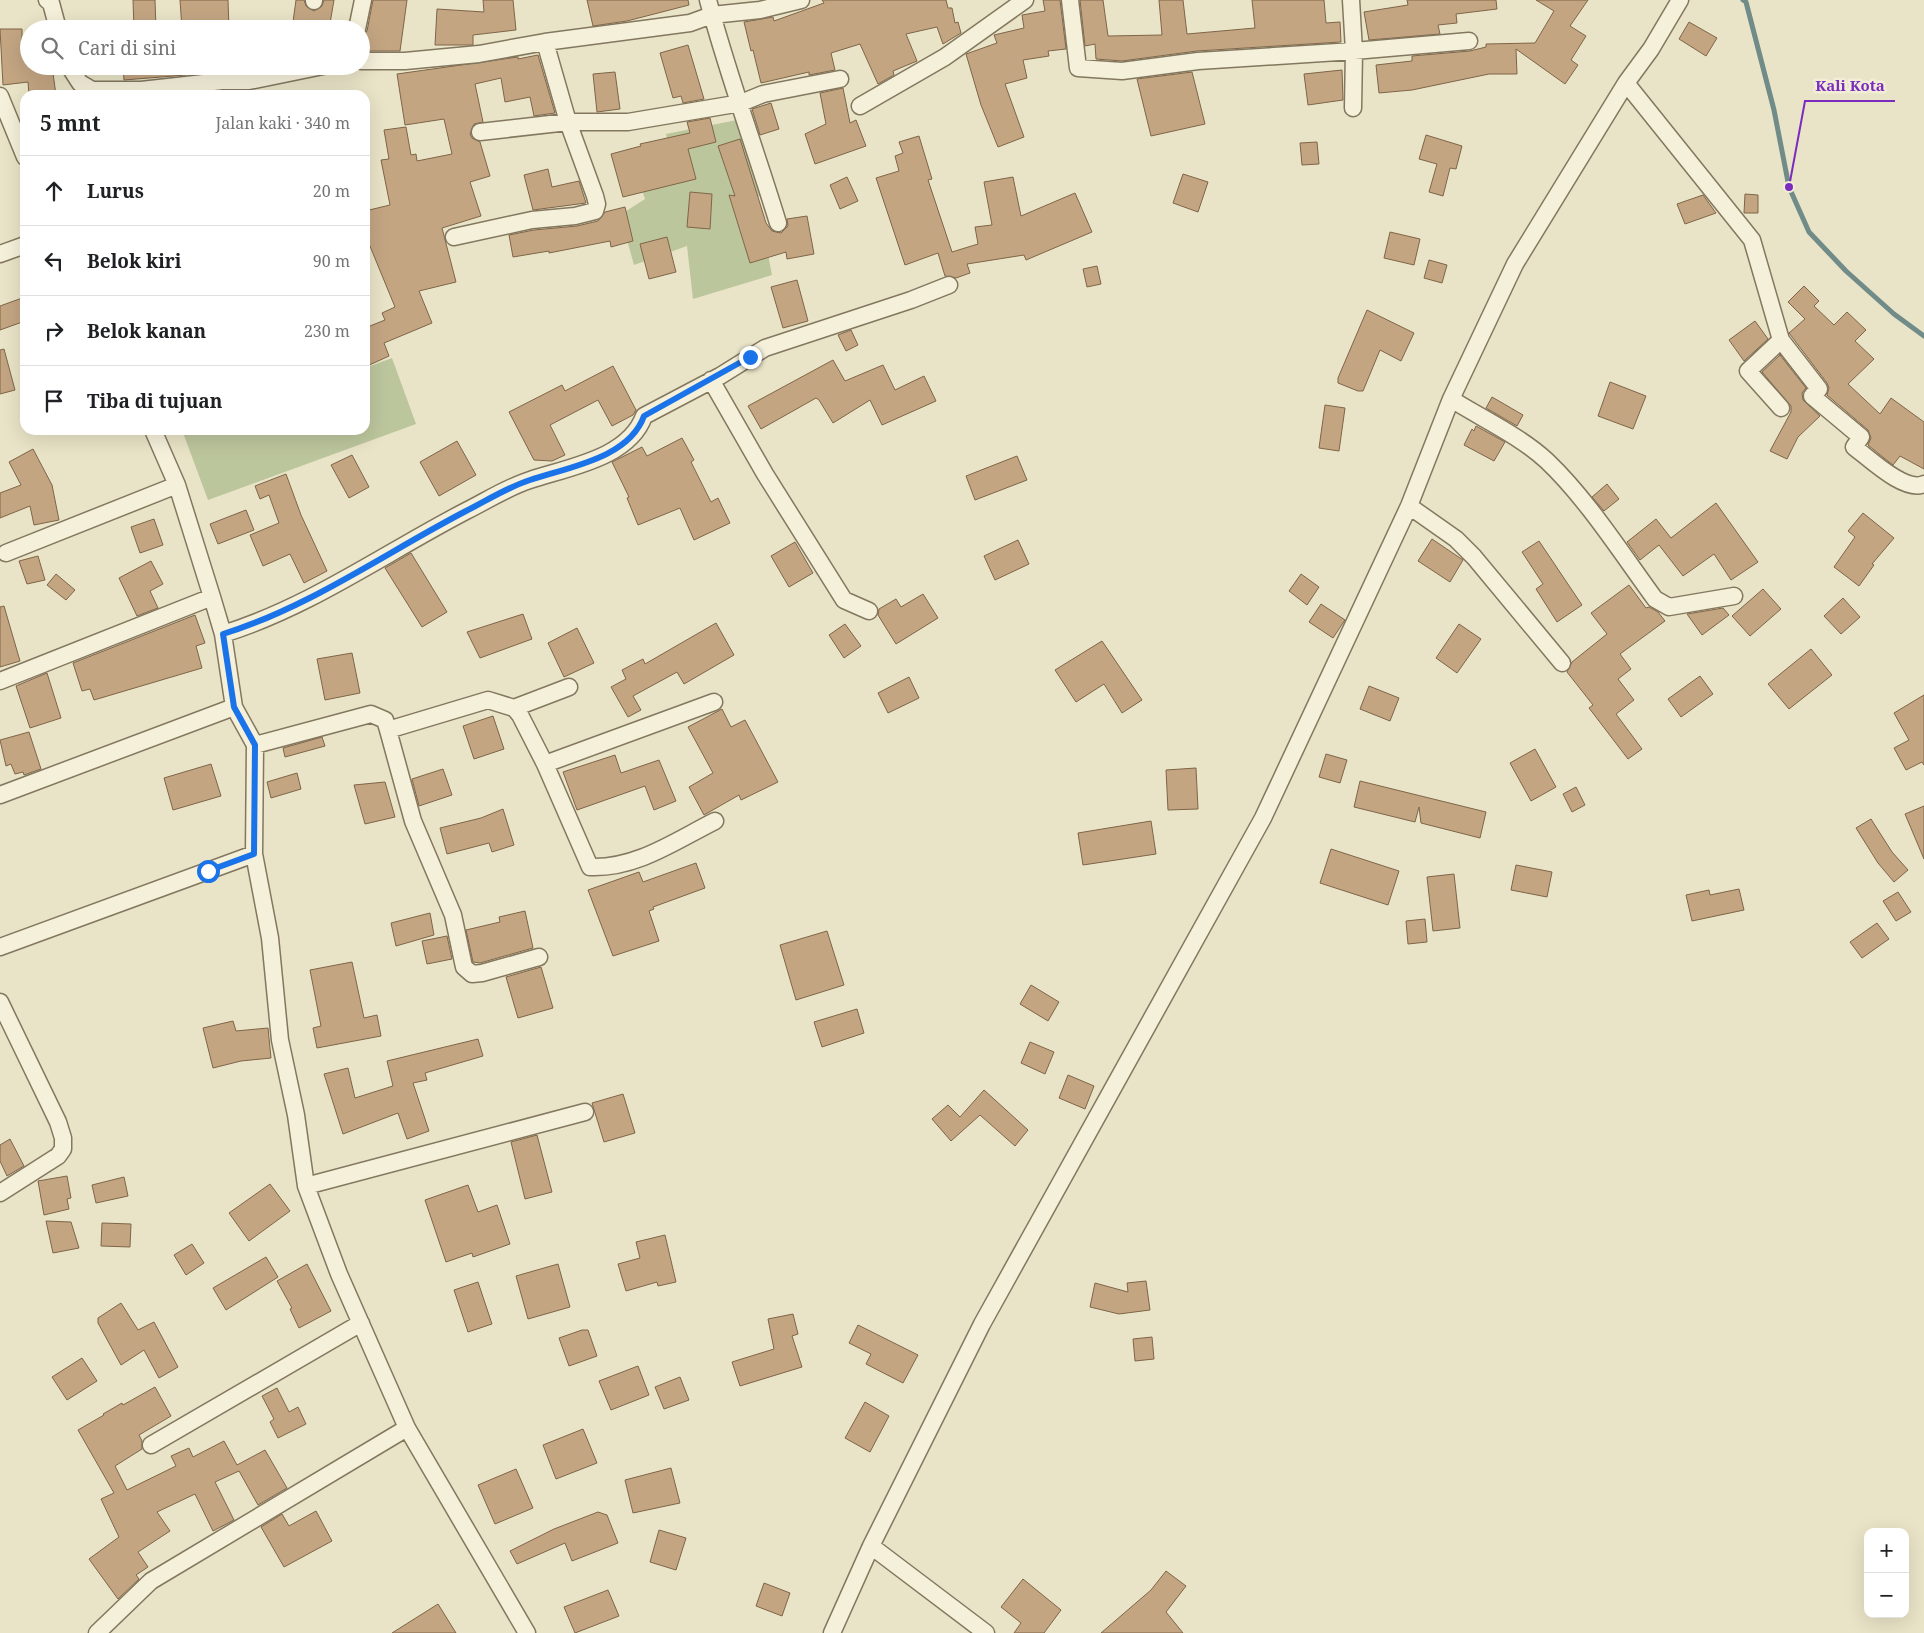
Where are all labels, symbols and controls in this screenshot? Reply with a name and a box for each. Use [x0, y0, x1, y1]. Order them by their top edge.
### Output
search box [20, 20, 370, 75]
icon: search [38, 34, 66, 62]
text: Cari di sini [78, 35, 176, 61]
callout: Kali Kota [1805, 71, 1895, 101]
text: Kali Kota [1815, 75, 1885, 95]
text: 5 mnt [40, 109, 101, 137]
text: Jalan kaki · 340 m [216, 112, 350, 134]
icon: ahead [40, 177, 68, 205]
text: Lurus [87, 178, 144, 204]
text: 20 m [313, 180, 350, 202]
icon: left [40, 247, 68, 275]
text: Belok kiri [87, 248, 181, 274]
text: 90 m [313, 250, 350, 272]
icon: right [40, 317, 68, 345]
text: Belok kanan [87, 318, 206, 344]
text: 230 m [304, 320, 350, 342]
route end [739, 346, 762, 369]
icon: arrive [40, 387, 68, 415]
text: Tiba di tujuan [87, 388, 222, 414]
route start [197, 860, 220, 883]
map controls [1864, 1528, 1909, 1618]
button: + [1864, 1528, 1909, 1573]
button: − [1864, 1573, 1909, 1618]

